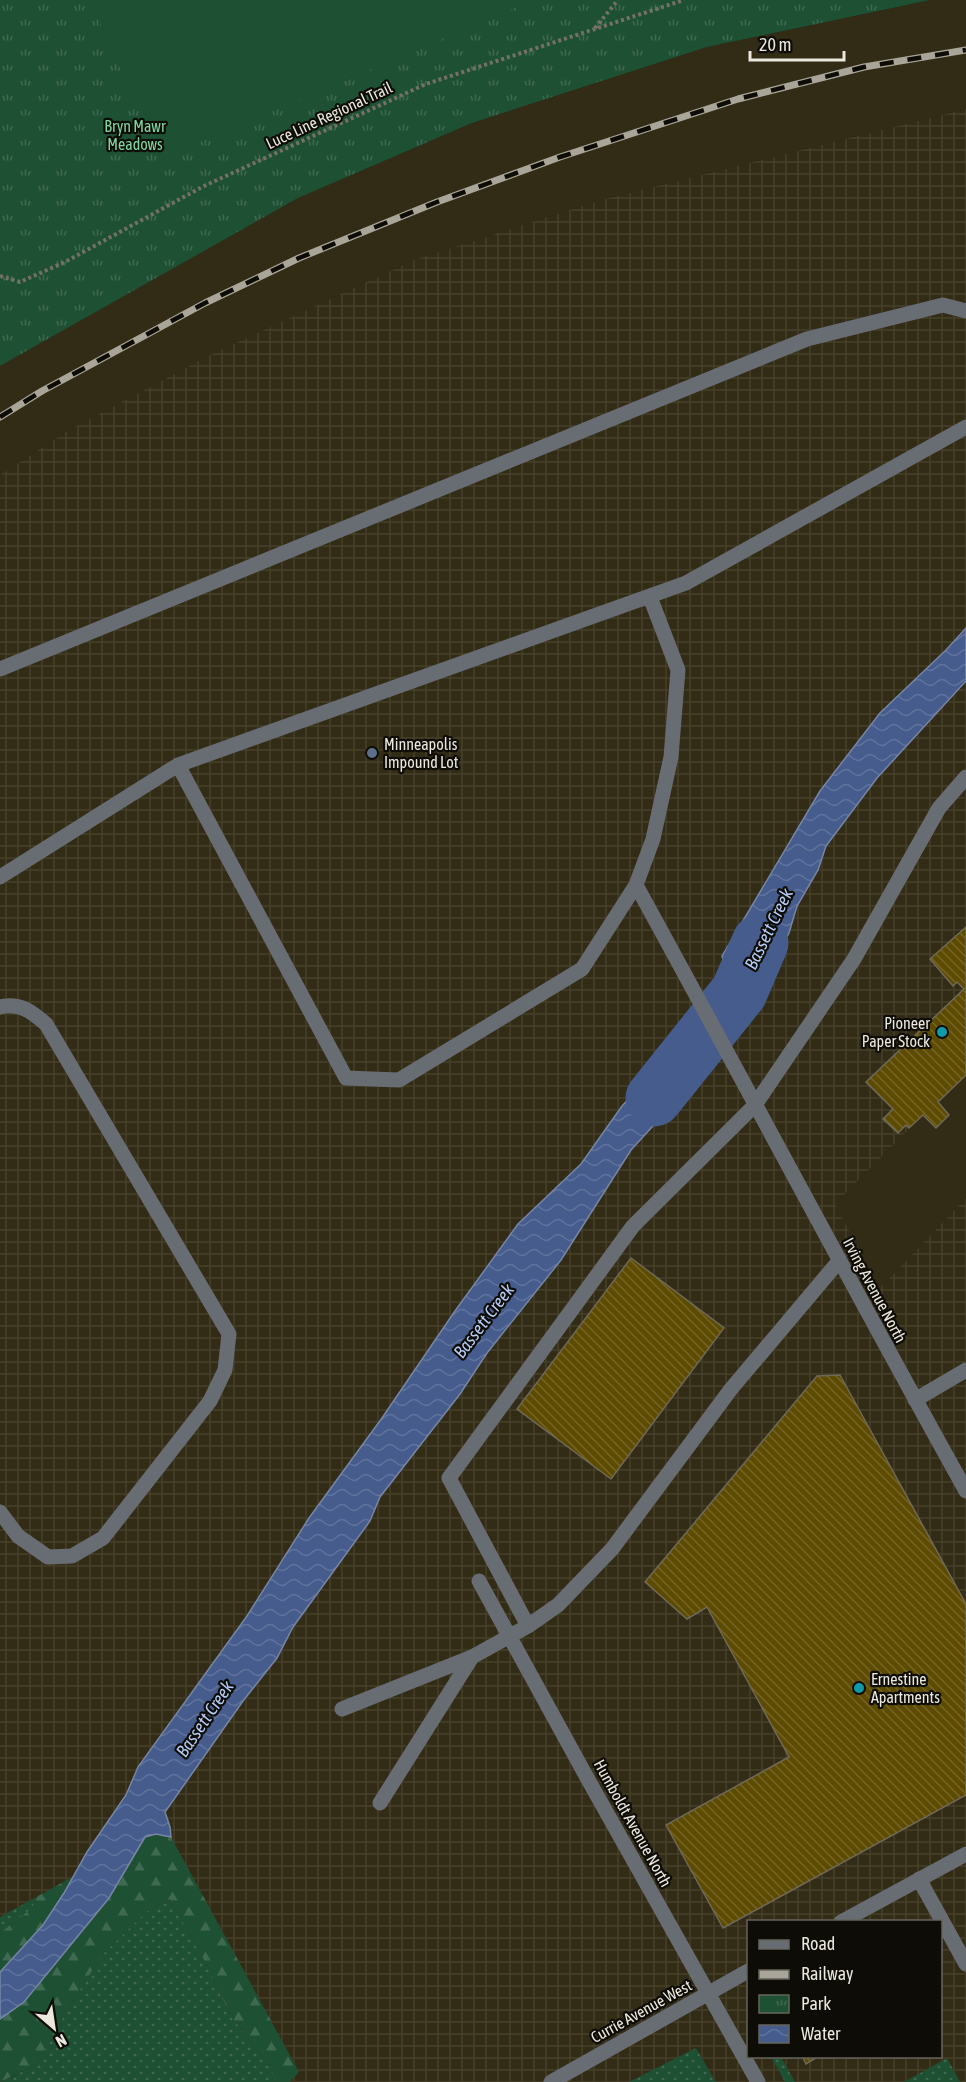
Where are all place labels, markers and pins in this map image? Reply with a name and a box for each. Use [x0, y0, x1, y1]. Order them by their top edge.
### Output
place label: Minneapolis Impound Lot [384, 735, 459, 772]
marker: Minneapolis Impound Lot [365, 746, 379, 760]
place label: Pioneer Paper Stock [862, 1014, 930, 1051]
marker: Pioneer Paper Stock [935, 1025, 949, 1039]
place label: Ernestine Apartments [871, 1670, 940, 1707]
marker: Ernestine Apartments [852, 1681, 866, 1695]

